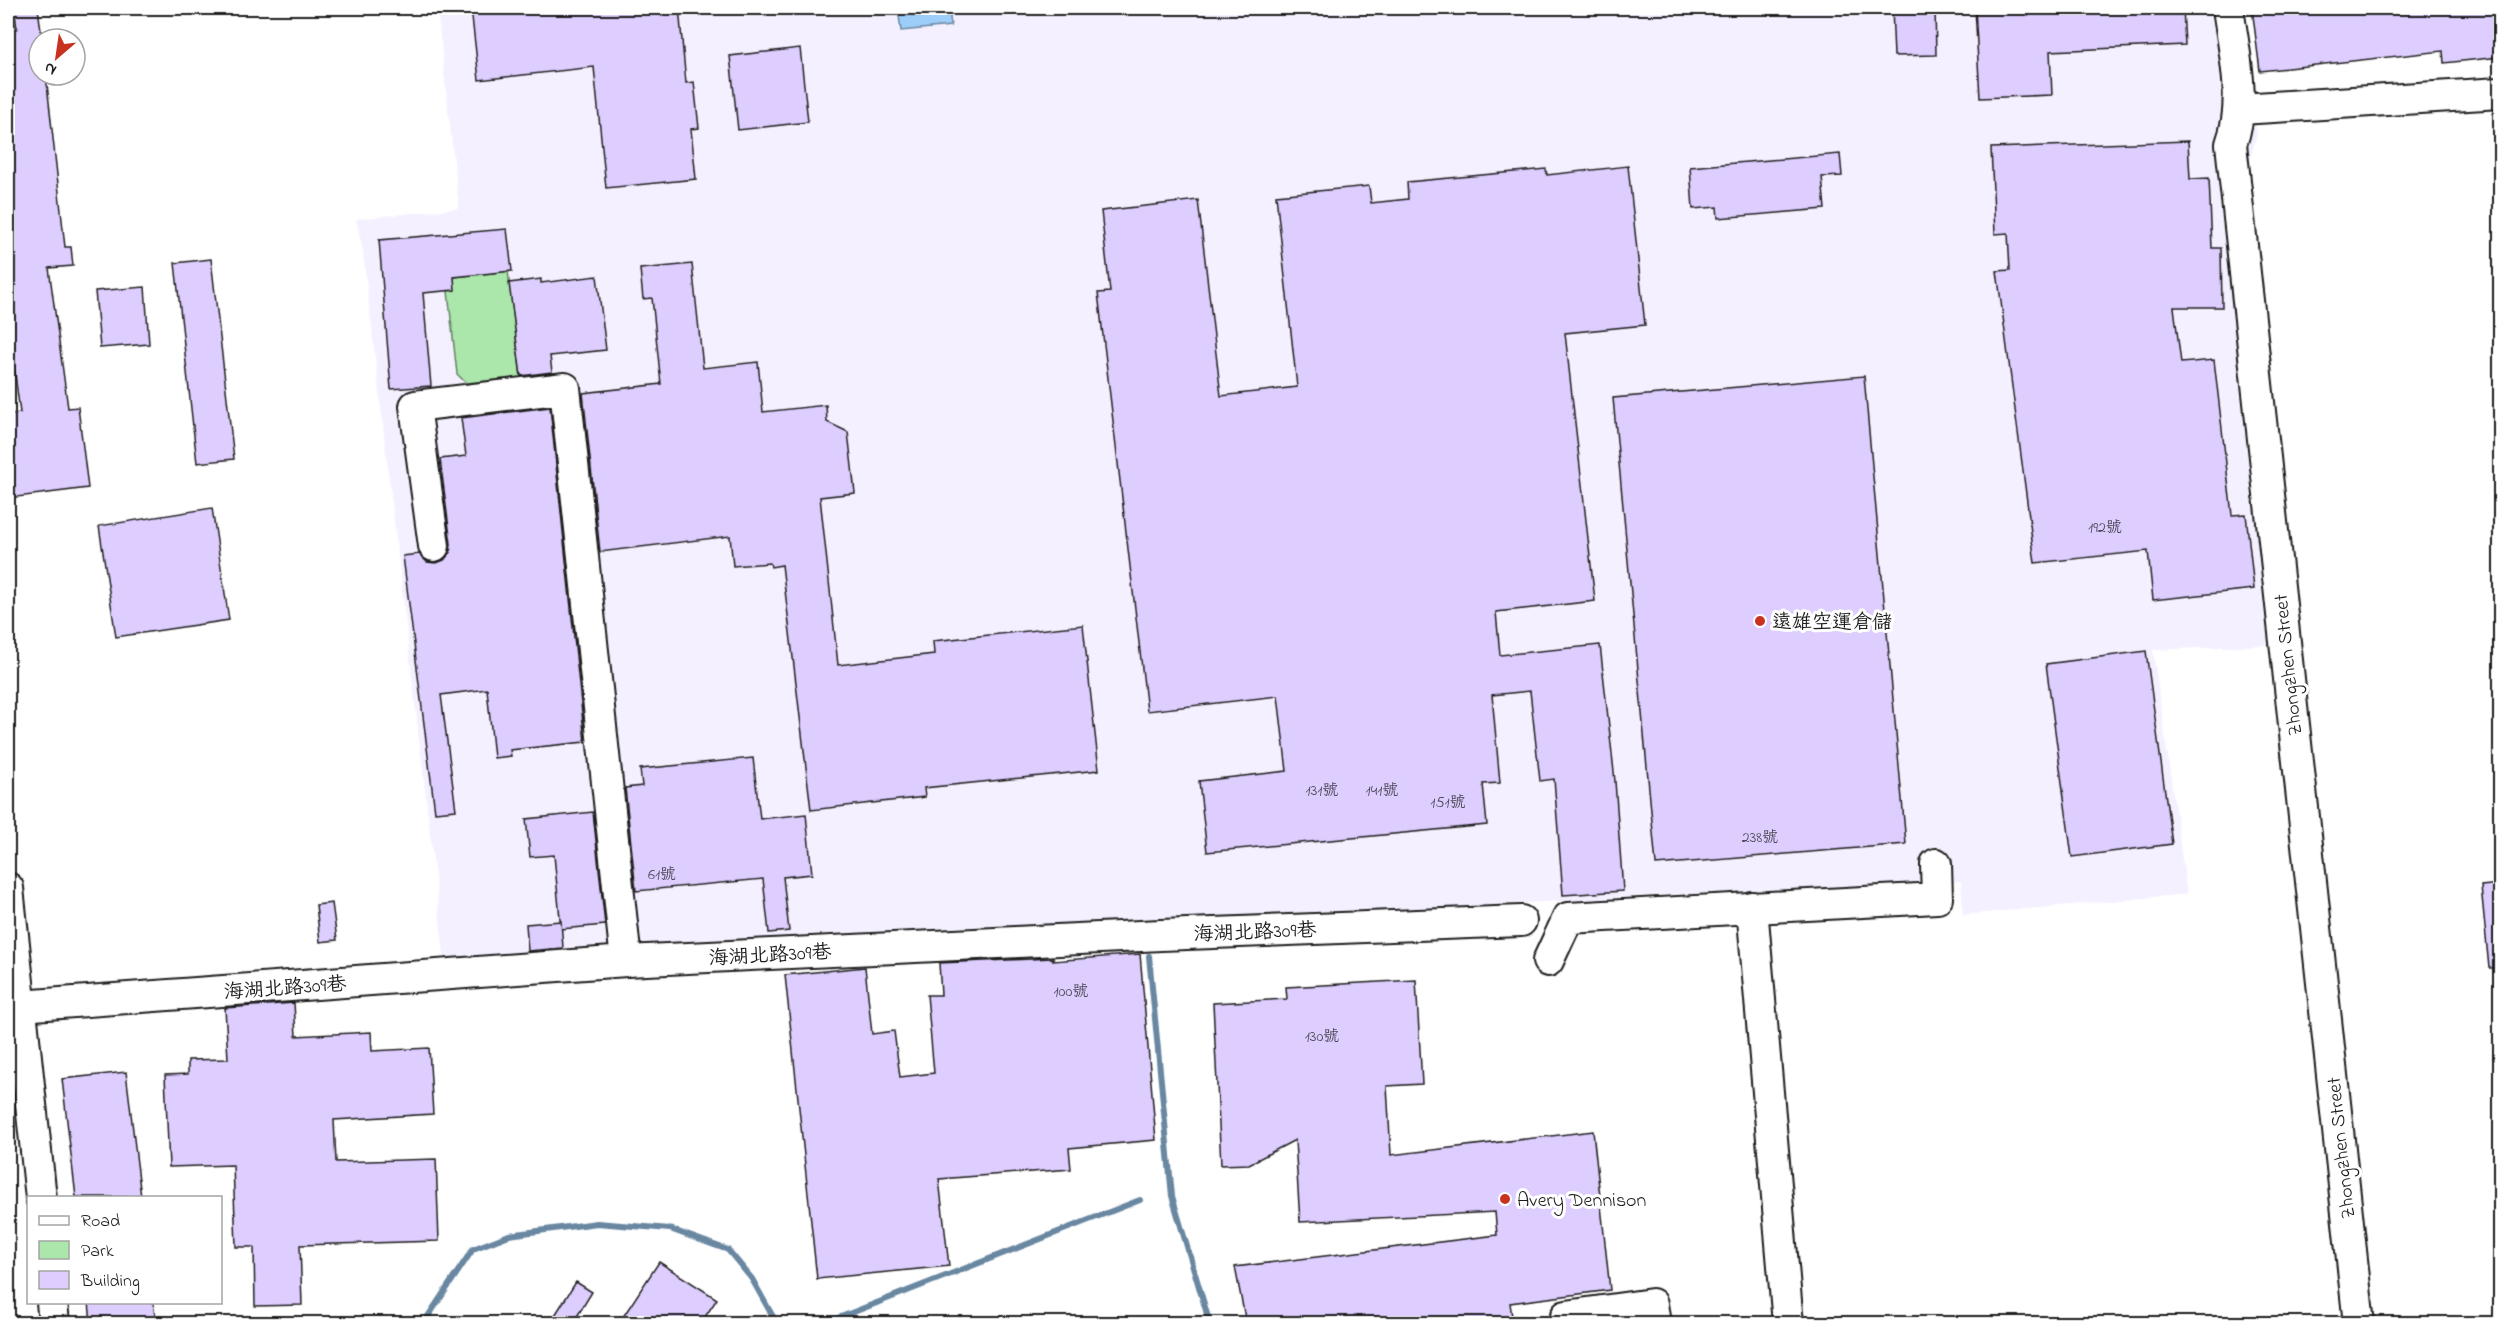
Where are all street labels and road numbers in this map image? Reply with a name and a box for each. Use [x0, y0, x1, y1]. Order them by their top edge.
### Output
street label: Zhongzhen Street [2268, 592, 2312, 737]
street label: 海湖北路309巷 [1193, 917, 1318, 950]
street label: 海湖北路309巷 [708, 939, 833, 974]
street label: 海湖北路309巷 [223, 971, 348, 1008]
street label: Zhongzhen Street [2321, 1075, 2365, 1220]

